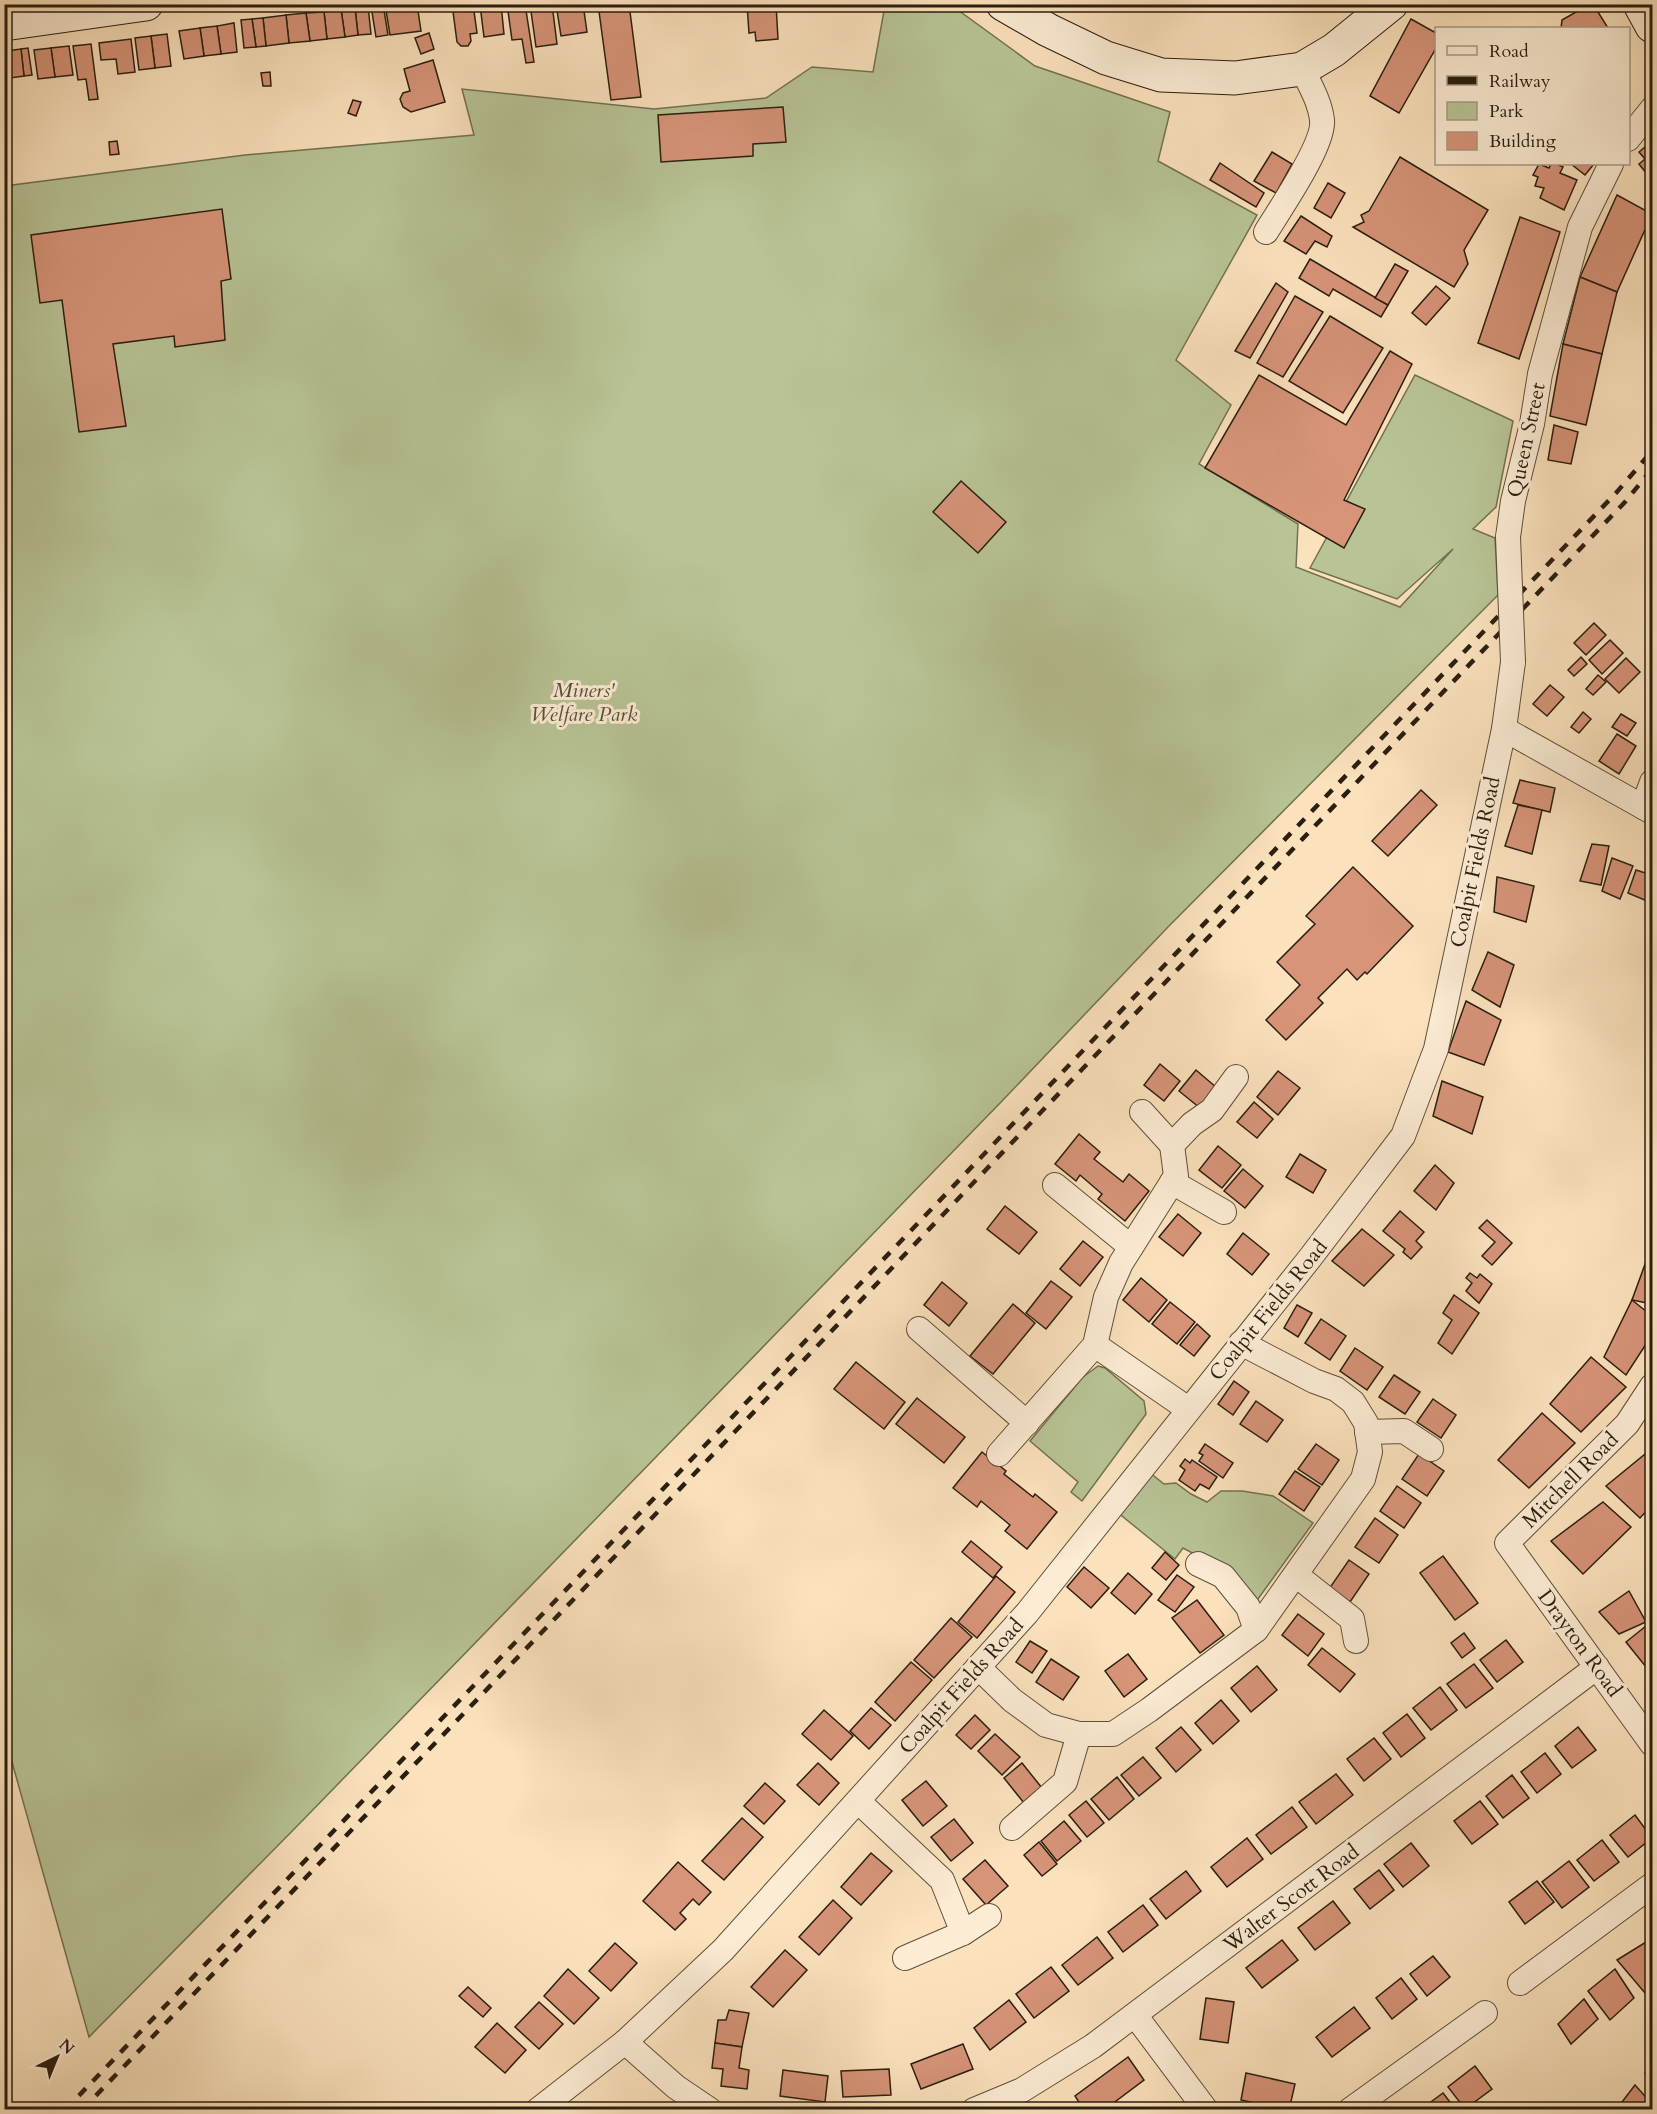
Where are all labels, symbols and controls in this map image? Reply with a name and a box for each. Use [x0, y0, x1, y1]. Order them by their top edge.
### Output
legend [1435, 27, 1630, 165]
text: Road [1489, 39, 1529, 64]
text: Railway [1489, 69, 1551, 94]
text: Park [1489, 99, 1524, 124]
text: Building [1489, 129, 1557, 154]
street label: Queen Street [1500, 380, 1553, 500]
park label: Miners' Welfare Park [531, 676, 638, 729]
street label: Coalpit Fields Road [1443, 774, 1508, 950]
street label: Coalpit Fields Road [1202, 1234, 1334, 1387]
street label: Mitchell Road [1516, 1426, 1625, 1535]
street label: Drayton Road [1531, 1584, 1629, 1703]
street label: Coalpit Fields Road [892, 1612, 1030, 1761]
street label: Walter Scott Road [1216, 1838, 1365, 1960]
north arrow [27, 2027, 87, 2087]
text: N [54, 2034, 79, 2060]

